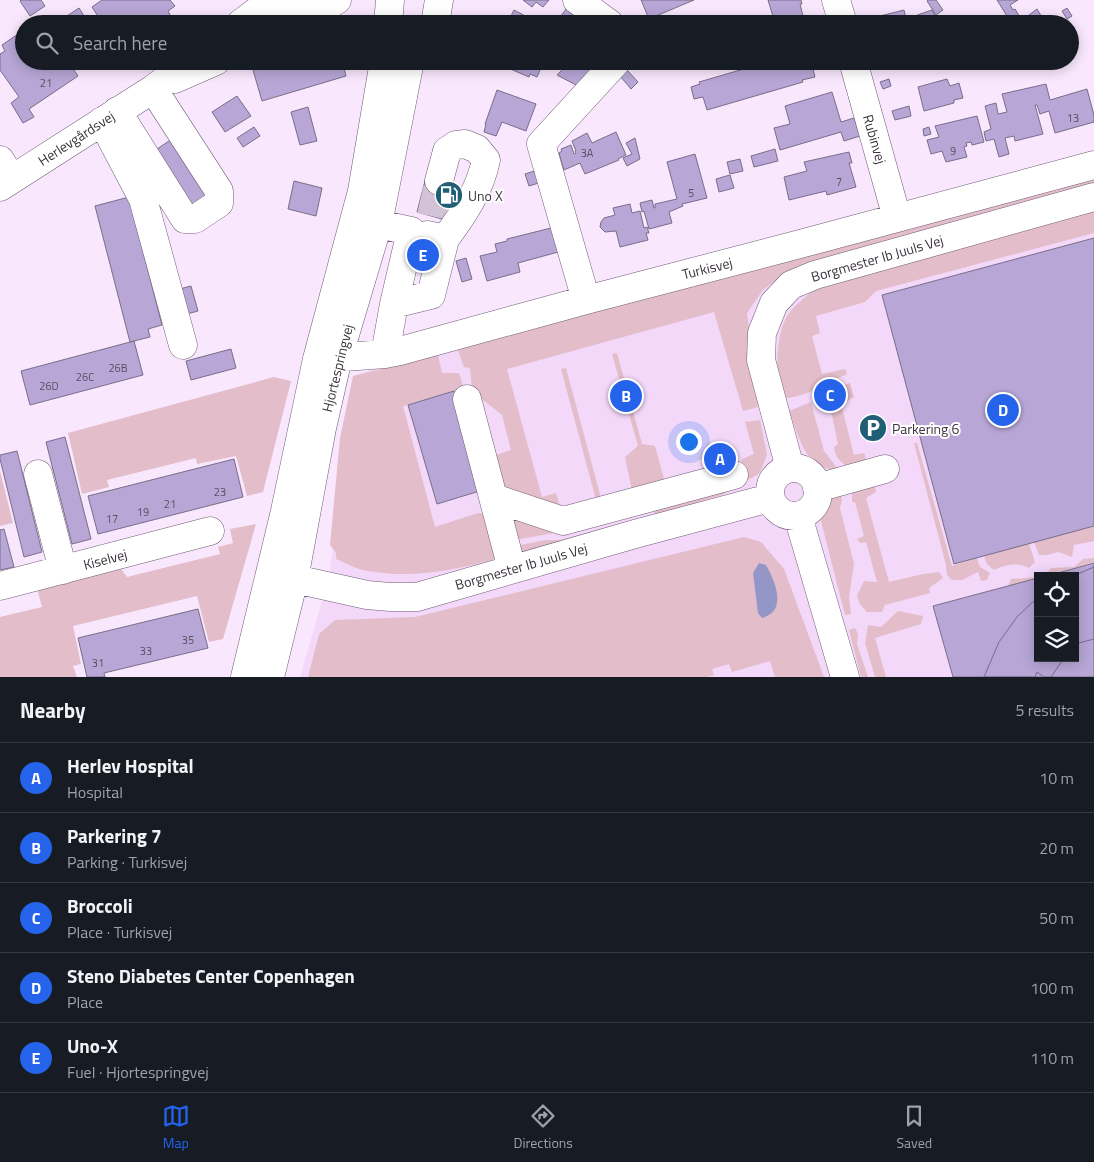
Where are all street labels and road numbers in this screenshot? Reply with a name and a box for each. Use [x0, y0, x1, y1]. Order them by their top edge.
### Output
street label: Herlevgårdsvej [34, 105, 118, 171]
street label: Rubinvej [858, 112, 892, 166]
street label: Borgmester Ib Juuls Vej [808, 229, 946, 287]
street label: Turkisvej [680, 252, 734, 284]
street label: Hjortespringvej [316, 322, 358, 414]
street label: Borgmester Ib Juuls Vej [452, 537, 590, 595]
street label: Kiselvej [81, 543, 129, 575]

